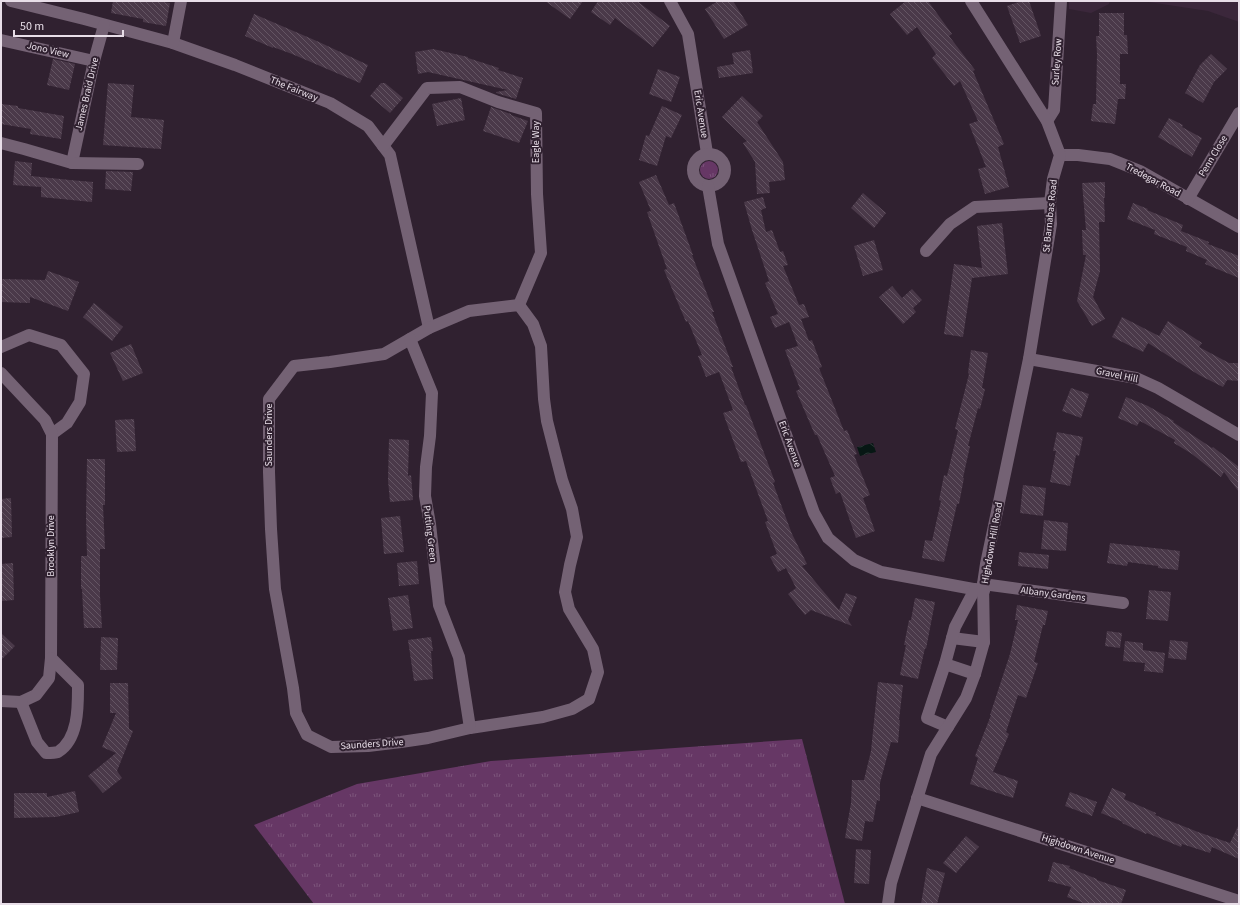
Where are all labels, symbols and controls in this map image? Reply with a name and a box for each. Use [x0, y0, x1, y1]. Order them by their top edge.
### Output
scale bar [14, 12, 123, 38]
text: 50 m [20, 18, 44, 35]
street label: Jono View [26, 38, 70, 62]
street label: Surley Row [1048, 38, 1066, 86]
street label: James Braid Drive [72, 56, 102, 132]
street label: The Fairway [268, 73, 320, 105]
street label: Eric Avenue [690, 89, 712, 139]
street label: Eagle Way [529, 121, 543, 163]
street label: Penn Close [1195, 133, 1231, 179]
street label: Tredegar Road [1123, 160, 1183, 200]
street label: St Barnabas Road [1039, 179, 1061, 253]
street label: Gravel Hill [1095, 364, 1140, 386]
street label: Saunders Drive [262, 403, 276, 467]
street label: Eric Avenue [775, 419, 805, 469]
street label: Highdown Hill Road [978, 501, 1006, 585]
street label: Putting Green [420, 505, 440, 563]
street label: Brooklyn Drive [44, 515, 58, 577]
street label: Albany Gardens [1020, 583, 1086, 605]
street label: Saunders Drive [340, 735, 404, 753]
street label: Highdown Avenue [1040, 831, 1116, 867]

